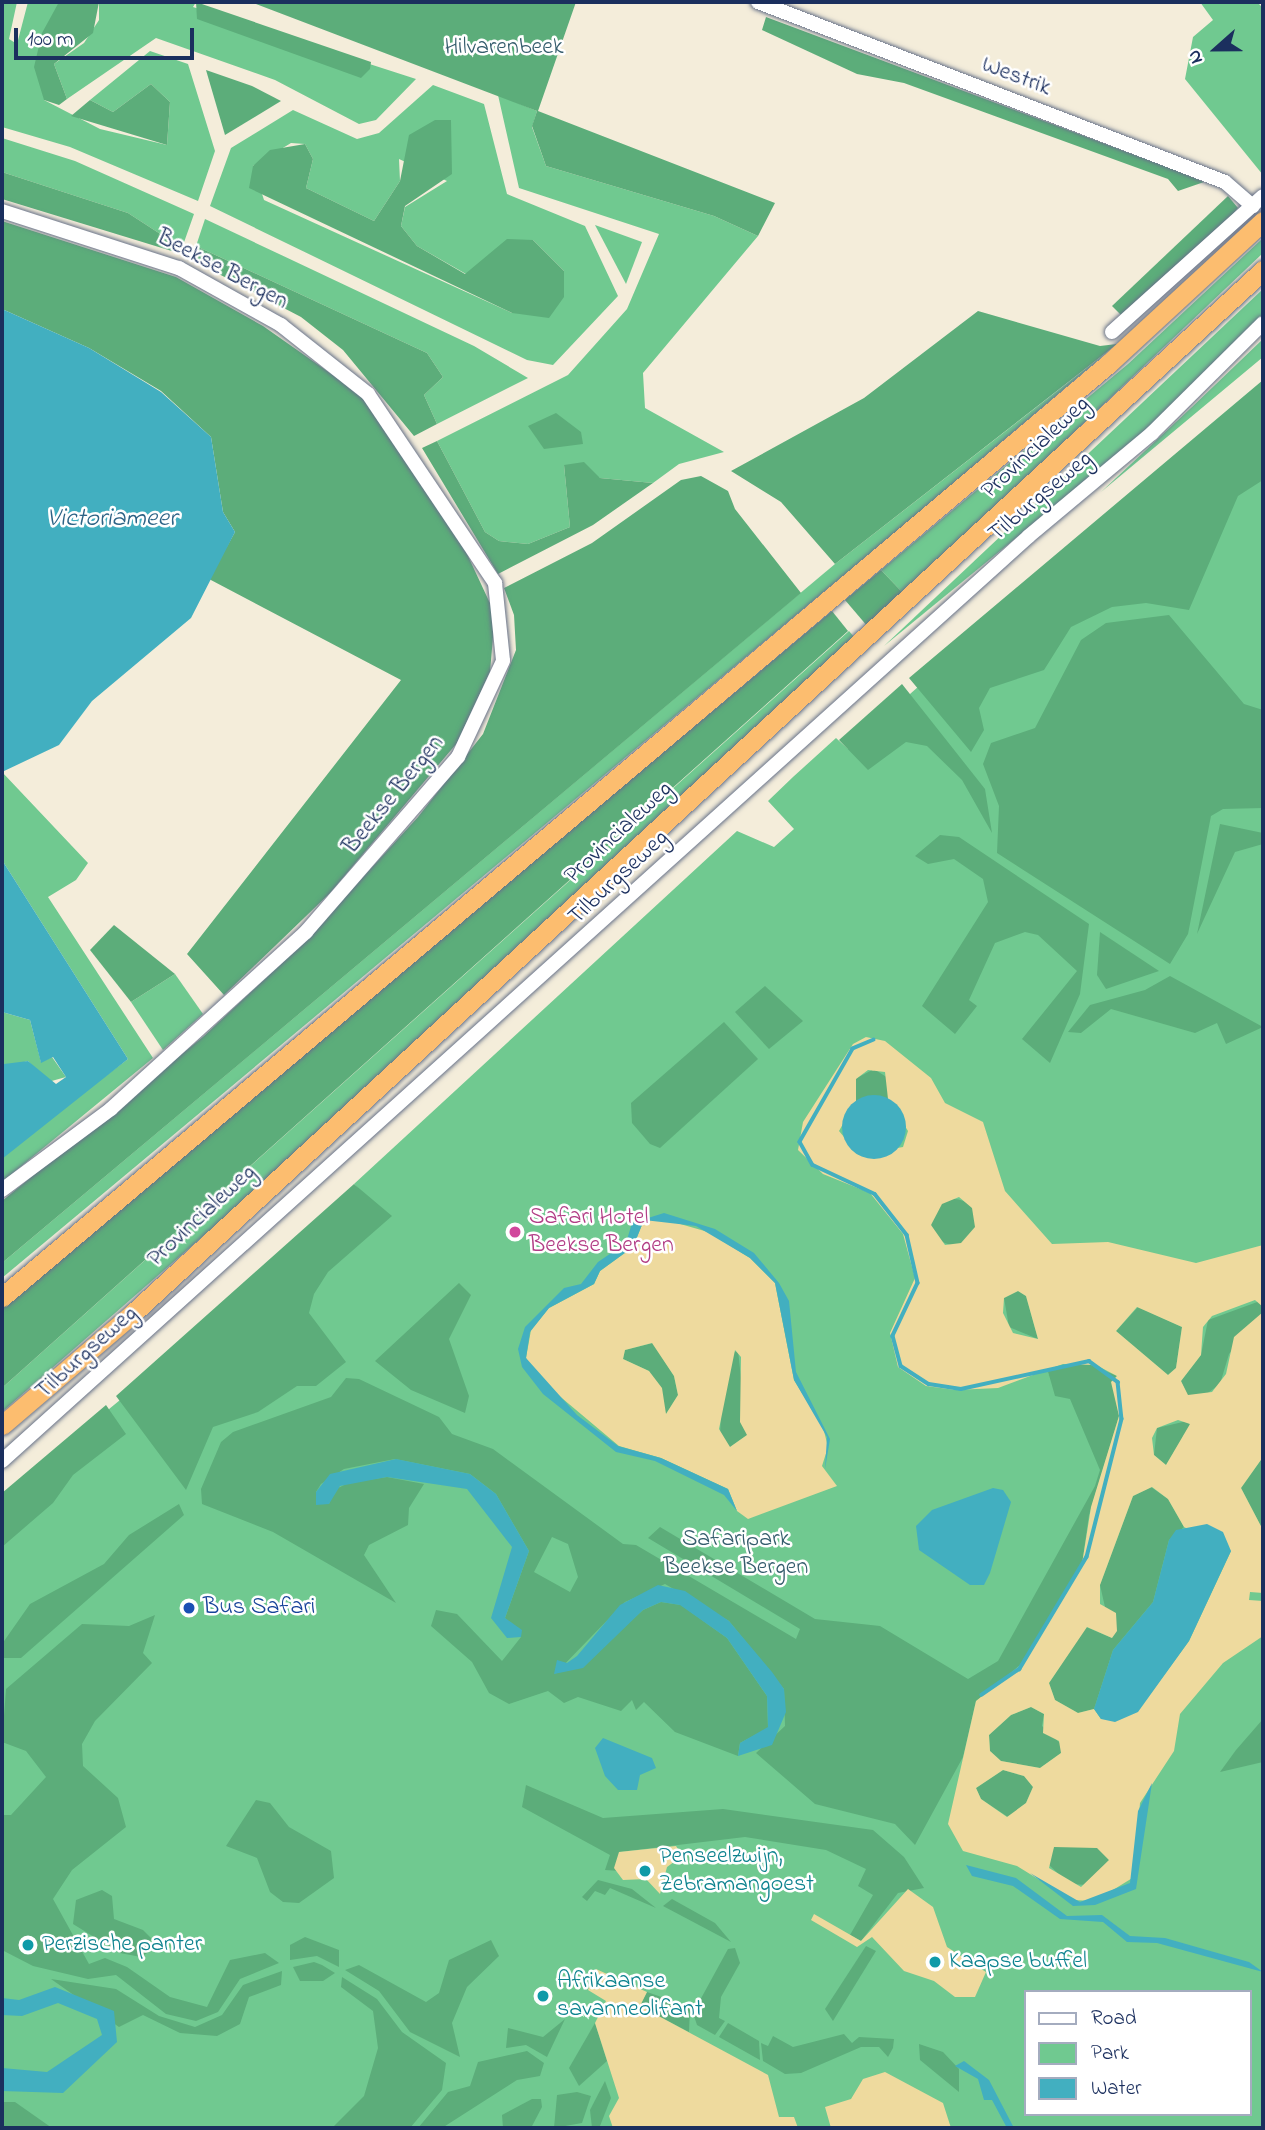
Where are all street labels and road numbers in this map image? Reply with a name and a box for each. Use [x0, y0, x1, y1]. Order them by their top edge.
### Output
street label: Westrik [977, 51, 1055, 103]
street label: Beekse Bergen [151, 223, 293, 317]
street label: Provincialeweg [976, 390, 1096, 506]
street label: Tilburgseweg [983, 445, 1099, 549]
street label: Beekse Bergen [337, 730, 451, 860]
street label: Provincialeweg [559, 775, 679, 891]
street label: Tilburgseweg [563, 824, 675, 932]
street label: Provincialeweg [142, 1158, 262, 1274]
street label: Tilburgseweg [30, 1300, 144, 1406]

